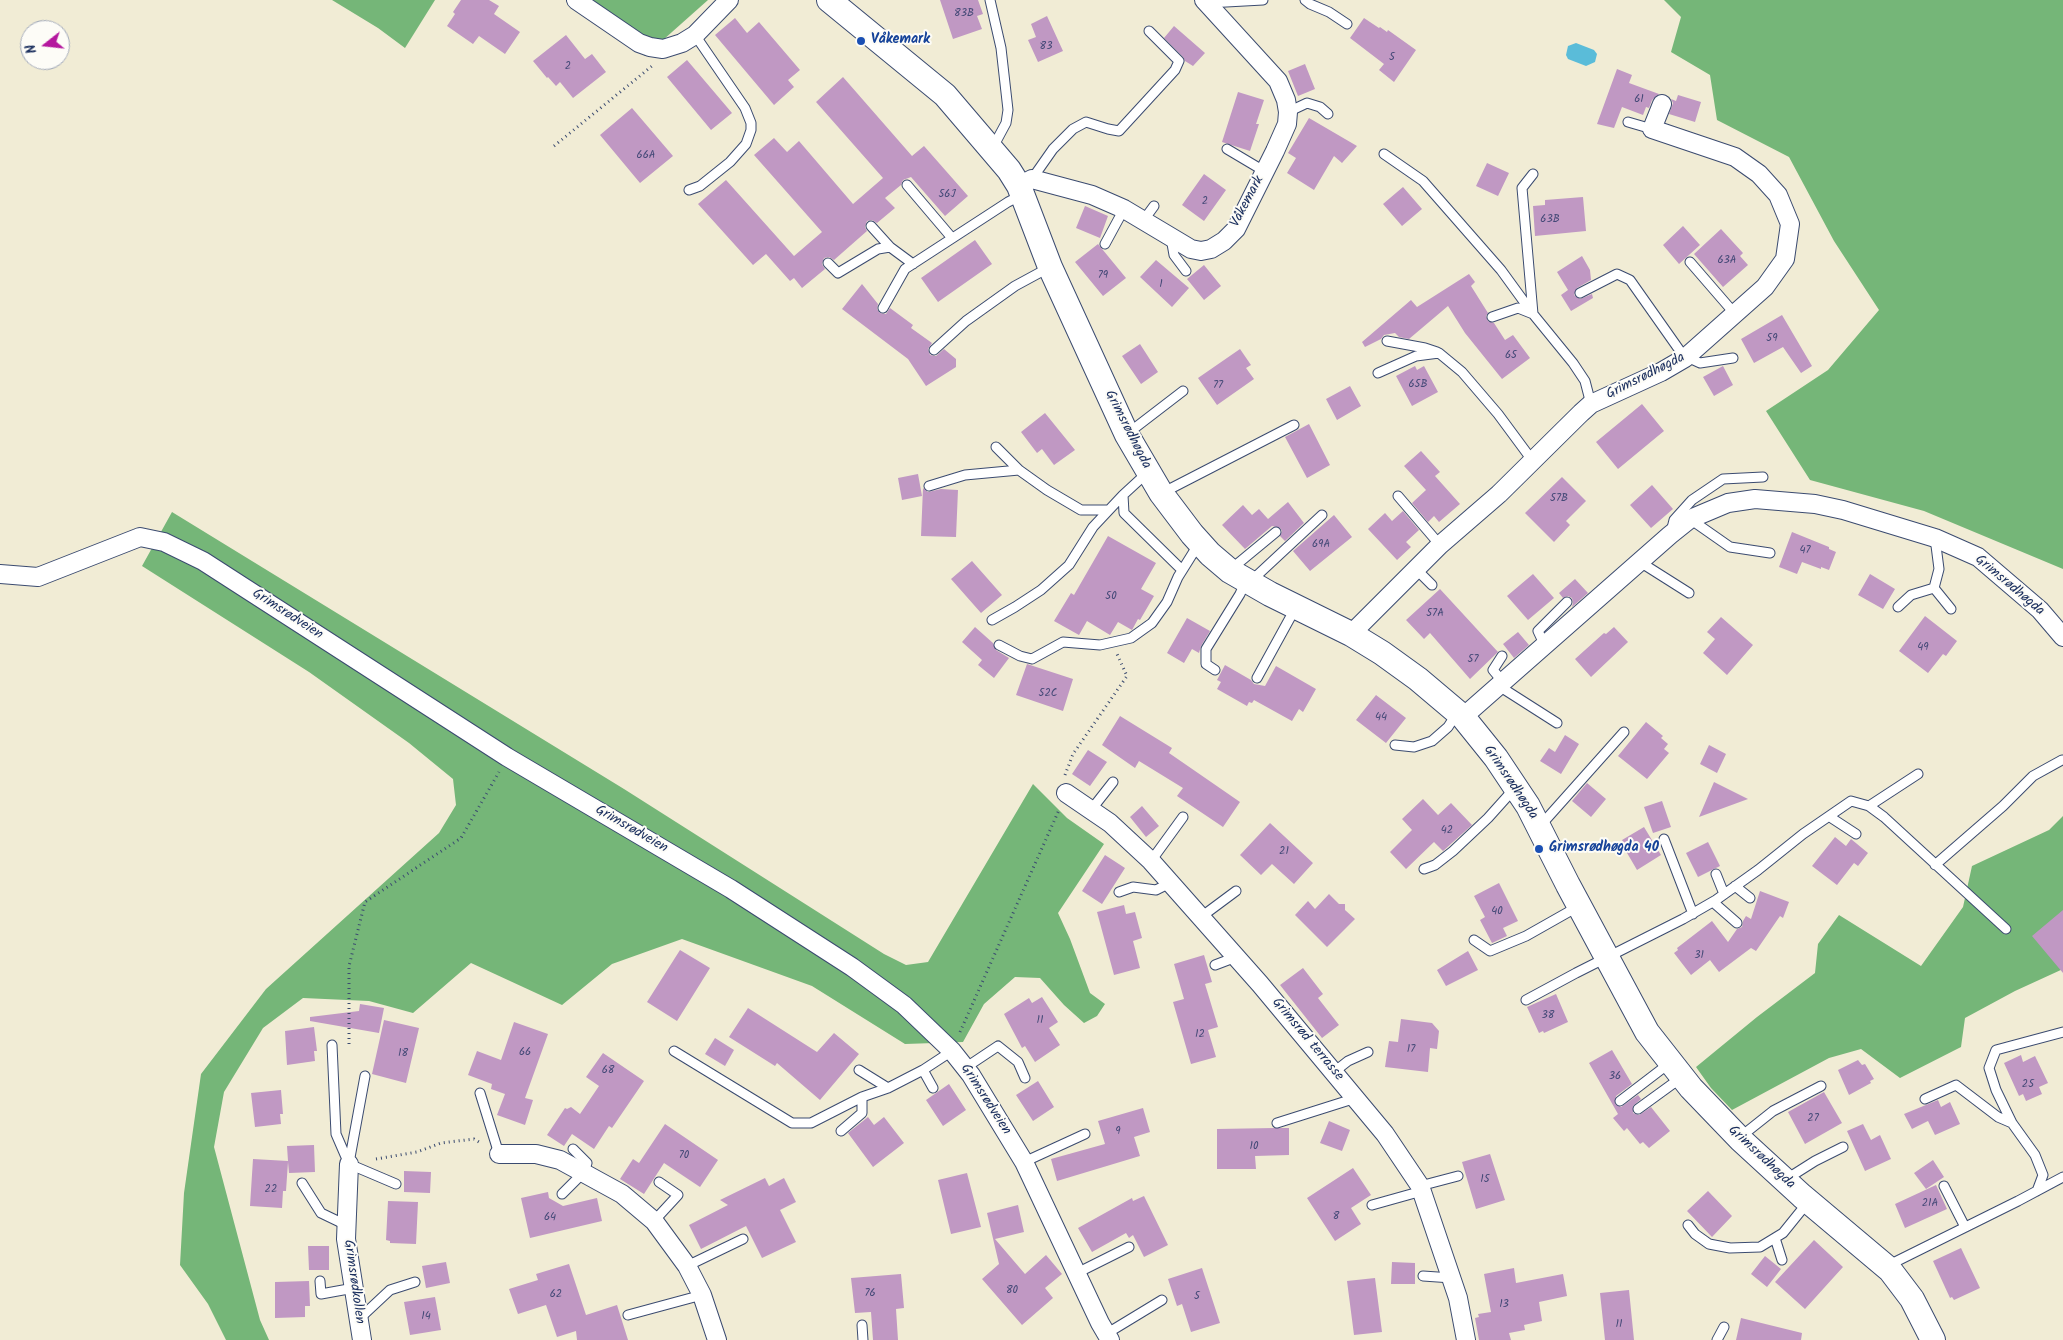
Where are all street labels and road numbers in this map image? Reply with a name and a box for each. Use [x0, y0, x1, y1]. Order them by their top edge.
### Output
street label: Våkemark [1227, 173, 1269, 231]
street label: Grimsrødhøgda [1604, 350, 1688, 404]
street label: Grimsrødhøgda [1100, 388, 1154, 472]
street label: Grimsrødhøgda [1971, 552, 2047, 620]
street label: Grimsrødveien [248, 586, 326, 644]
street label: Grimsrødhøgda [1479, 743, 1541, 823]
street label: Grimsrødveien [592, 802, 670, 858]
street label: Grimsrød terrasse [1267, 995, 1347, 1085]
street label: Grimsrødveien [956, 1061, 1014, 1139]
street label: Grimsrødhøgda [1724, 1123, 1798, 1193]
street label: Grimsrødkollen [339, 1239, 367, 1325]

